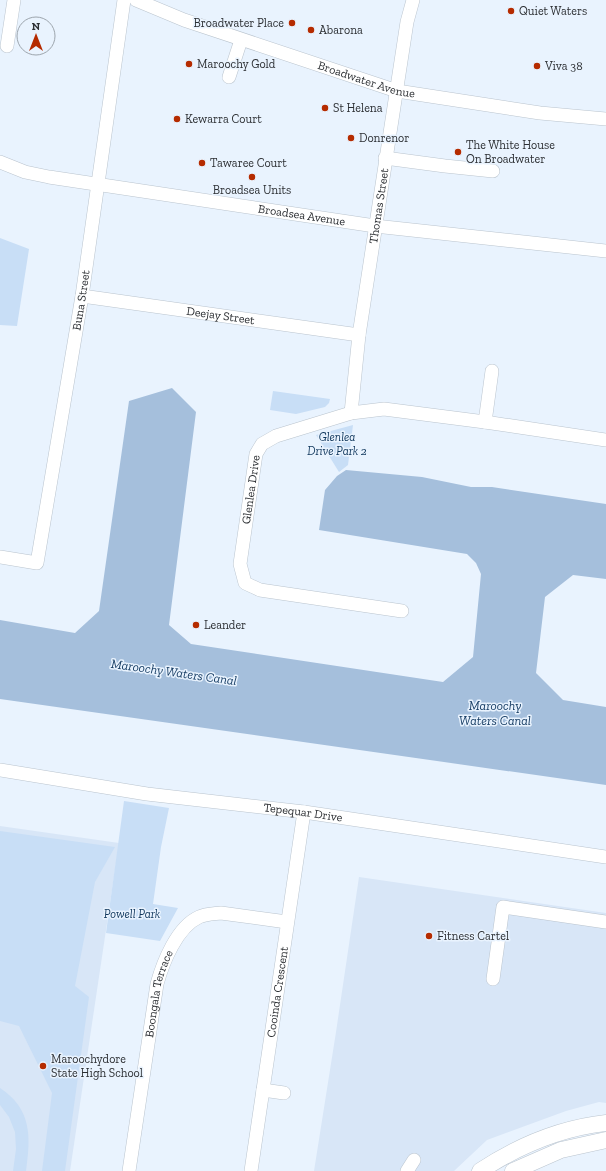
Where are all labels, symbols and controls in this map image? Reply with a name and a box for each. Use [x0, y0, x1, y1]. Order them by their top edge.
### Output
place label: Quiet Waters [519, 4, 587, 18]
marker: Quiet Waters [506, 6, 516, 16]
north arrow [16, 16, 56, 56]
place label: Broadwater Place [194, 16, 284, 30]
marker: Broadwater Place [287, 18, 297, 28]
text: N [32, 20, 41, 33]
place label: Abarona [319, 23, 363, 37]
marker: Abarona [306, 25, 316, 35]
place label: Maroochy Gold [197, 57, 276, 71]
street label: Broadwater Avenue [316, 58, 416, 101]
marker: Maroochy Gold [184, 59, 194, 69]
place label: Viva 38 [544, 59, 583, 73]
marker: Viva 38 [532, 61, 542, 71]
place label: St Helena [333, 101, 383, 115]
marker: St Helena [320, 103, 330, 113]
place label: Kewarra Court [185, 112, 262, 126]
marker: Kewarra Court [172, 114, 182, 124]
place label: Donrenor [359, 131, 409, 145]
marker: Donrenor [346, 133, 356, 143]
place label: The White House On Broadwater [466, 138, 555, 166]
marker: The White House On Broadwater [453, 147, 463, 157]
place label: Tawaree Court [210, 156, 287, 170]
marker: Tawaree Court [197, 158, 207, 168]
street label: Thomas Street [366, 167, 392, 245]
marker: Broadsea Units [247, 172, 257, 182]
place label: Broadsea Units [213, 183, 291, 197]
street label: Broadsea Avenue [257, 202, 347, 228]
street label: Buna Street [69, 268, 93, 331]
street label: Deejay Street [186, 304, 256, 327]
park label: Glenlea Drive Park 2 [307, 430, 367, 458]
street label: Glenlea Drive [239, 454, 263, 525]
place label: Leander [204, 618, 246, 632]
marker: Leander [191, 620, 201, 630]
water label: Maroochy Waters Canal [110, 656, 238, 688]
water label: Maroochy Waters Canal [459, 698, 531, 728]
street label: Tepequar Drive [263, 800, 344, 825]
park label: Powell Park [104, 907, 161, 921]
place label: Fitness Cartel [437, 929, 509, 943]
marker: Fitness Cartel [424, 931, 434, 941]
street label: Cooinda Crescent [264, 945, 291, 1038]
street label: Boongala Terrace [142, 947, 176, 1038]
place label: Maroochydore State High School [51, 1052, 143, 1080]
marker: Maroochydore State High School [38, 1061, 48, 1071]

